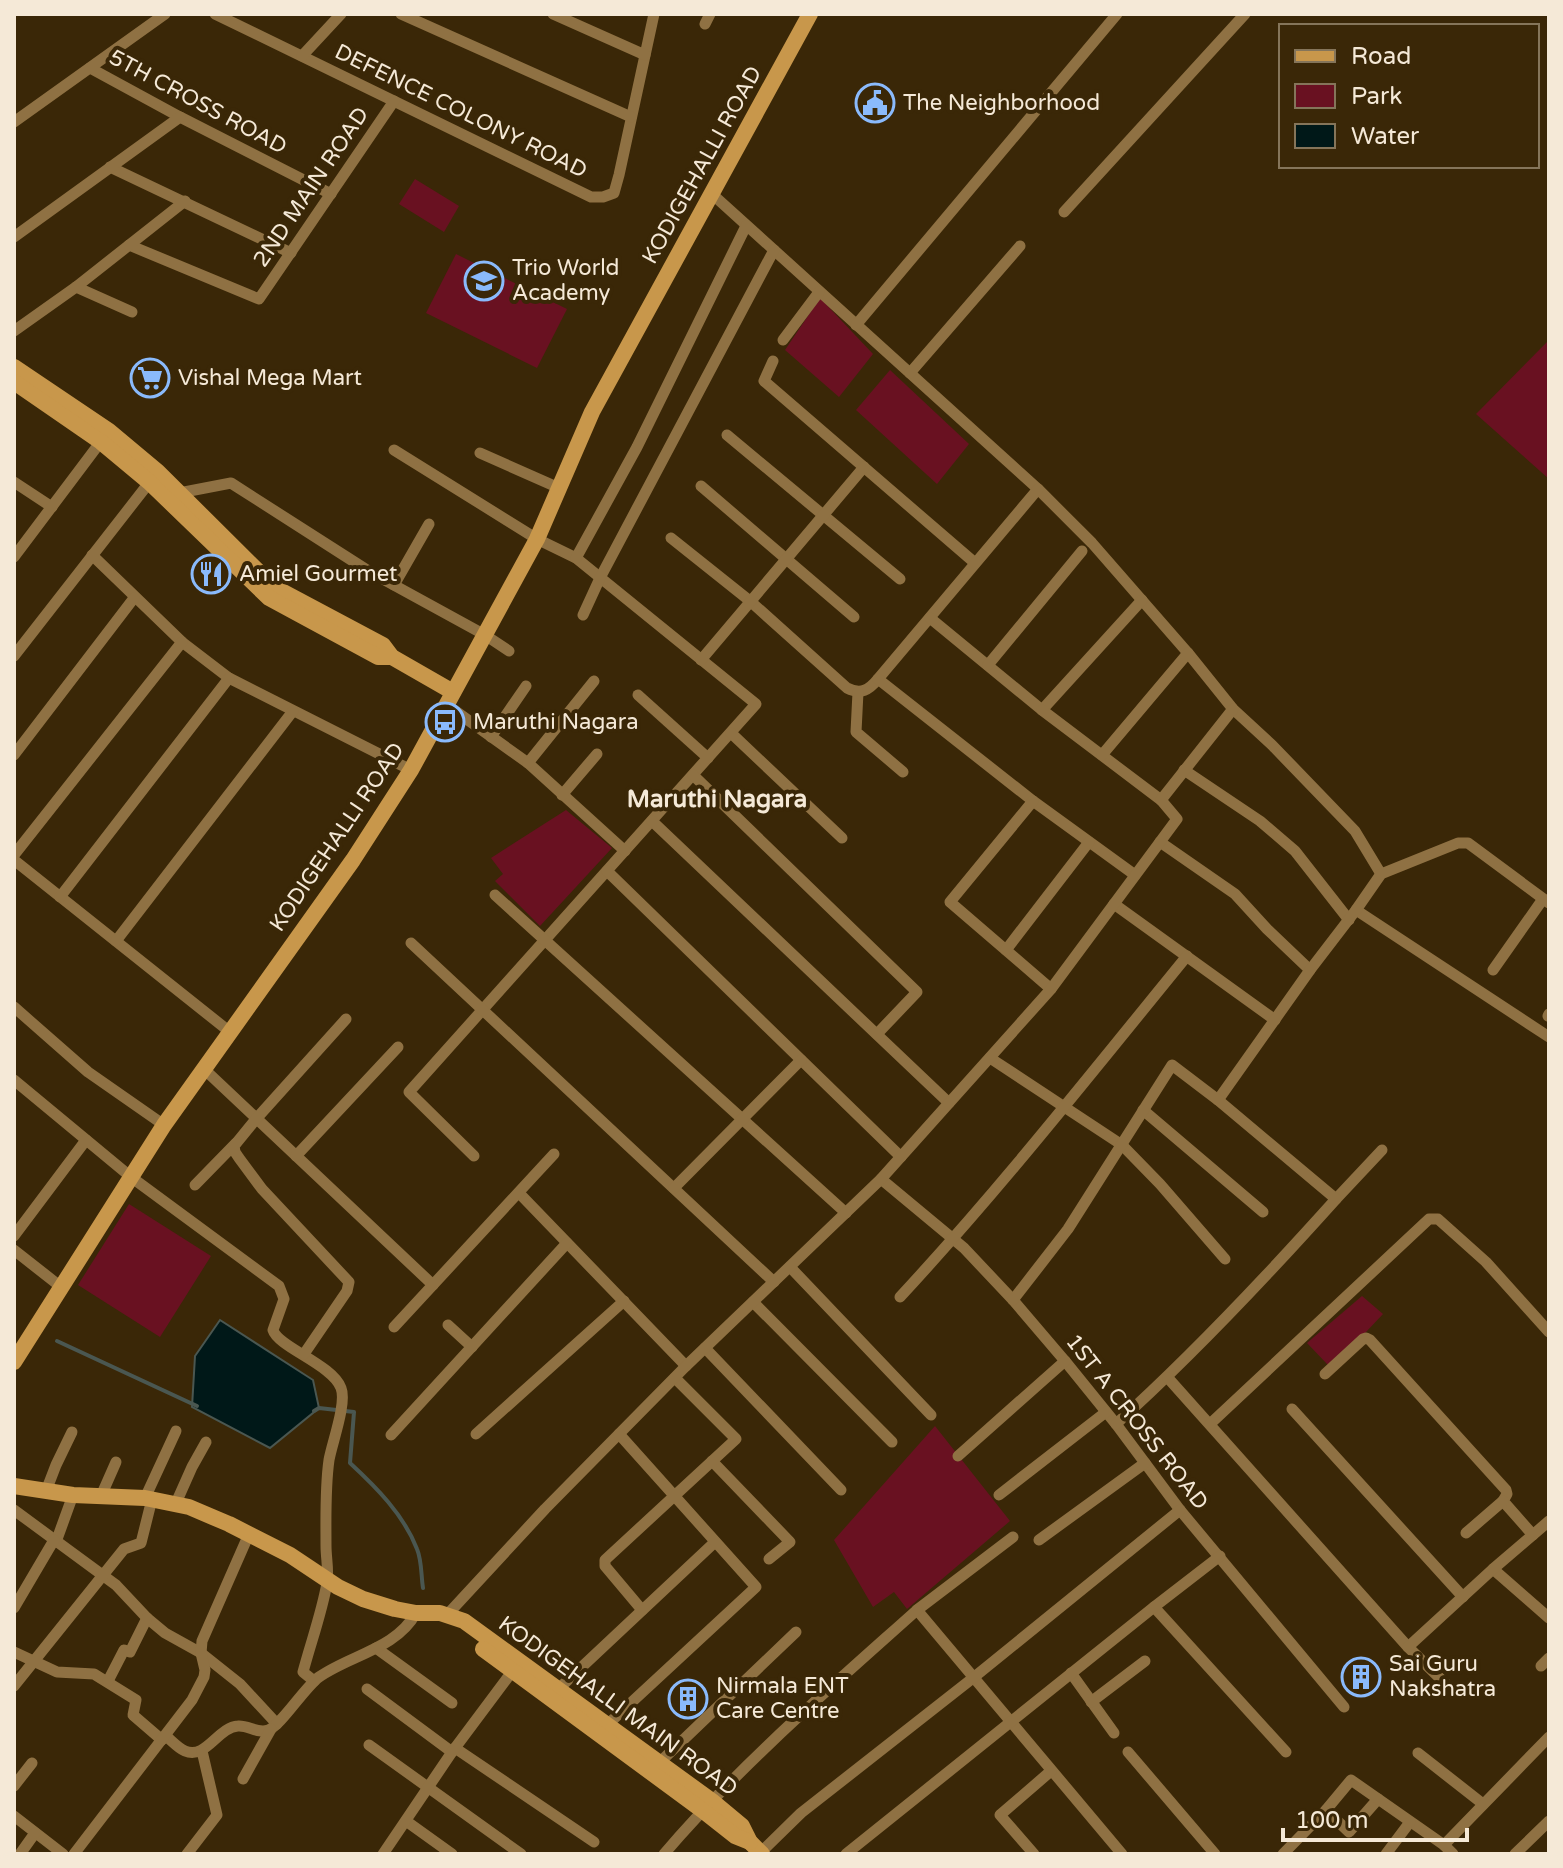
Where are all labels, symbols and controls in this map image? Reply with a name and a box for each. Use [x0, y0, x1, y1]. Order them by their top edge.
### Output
legend [1279, 24, 1539, 168]
street label: DEFENCE COLONY ROAD [331, 38, 591, 184]
text: Road [1351, 42, 1411, 71]
street label: 5TH CROSS ROAD [105, 44, 291, 160]
street label: KODIGEHALLI ROAD [637, 62, 767, 268]
public building icon: The Neighborhood [854, 82, 896, 124]
text: Park [1351, 82, 1402, 111]
place label: The Neighborhood [903, 90, 1100, 116]
street label: 2ND MAIN ROAD [248, 102, 374, 272]
text: Water [1351, 122, 1420, 151]
place label: Trio World Academy [512, 255, 620, 306]
school or university icon: Trio World Academy [463, 260, 505, 302]
supermarket icon: Vishal Mega Mart [129, 357, 171, 399]
place label: Vishal Mega Mart [178, 365, 362, 391]
restaurant icon: Amiel Gourmet [190, 553, 232, 595]
place label: Amiel Gourmet [239, 561, 398, 587]
bus stop icon: Maruthi Nagara [424, 701, 466, 743]
place label: Maruthi Nagara [473, 709, 639, 735]
street label: KODIGEHALLI ROAD [264, 738, 410, 936]
district label: Maruthi Nagara [627, 785, 807, 814]
street label: 1ST A CROSS ROAD [1060, 1329, 1214, 1515]
street label: KODIGEHALLI MAIN ROAD [493, 1610, 743, 1802]
place label: Sai Guru Nakshatra [1389, 1651, 1496, 1702]
building icon: Sai Guru Nakshatra [1340, 1656, 1382, 1698]
place label: Nirmala ENT Care Centre [716, 1673, 849, 1724]
building icon: Nirmala ENT Care Centre [667, 1678, 709, 1720]
scale bar [1283, 1792, 1467, 1842]
text: 100 m [1295, 1806, 1369, 1835]

